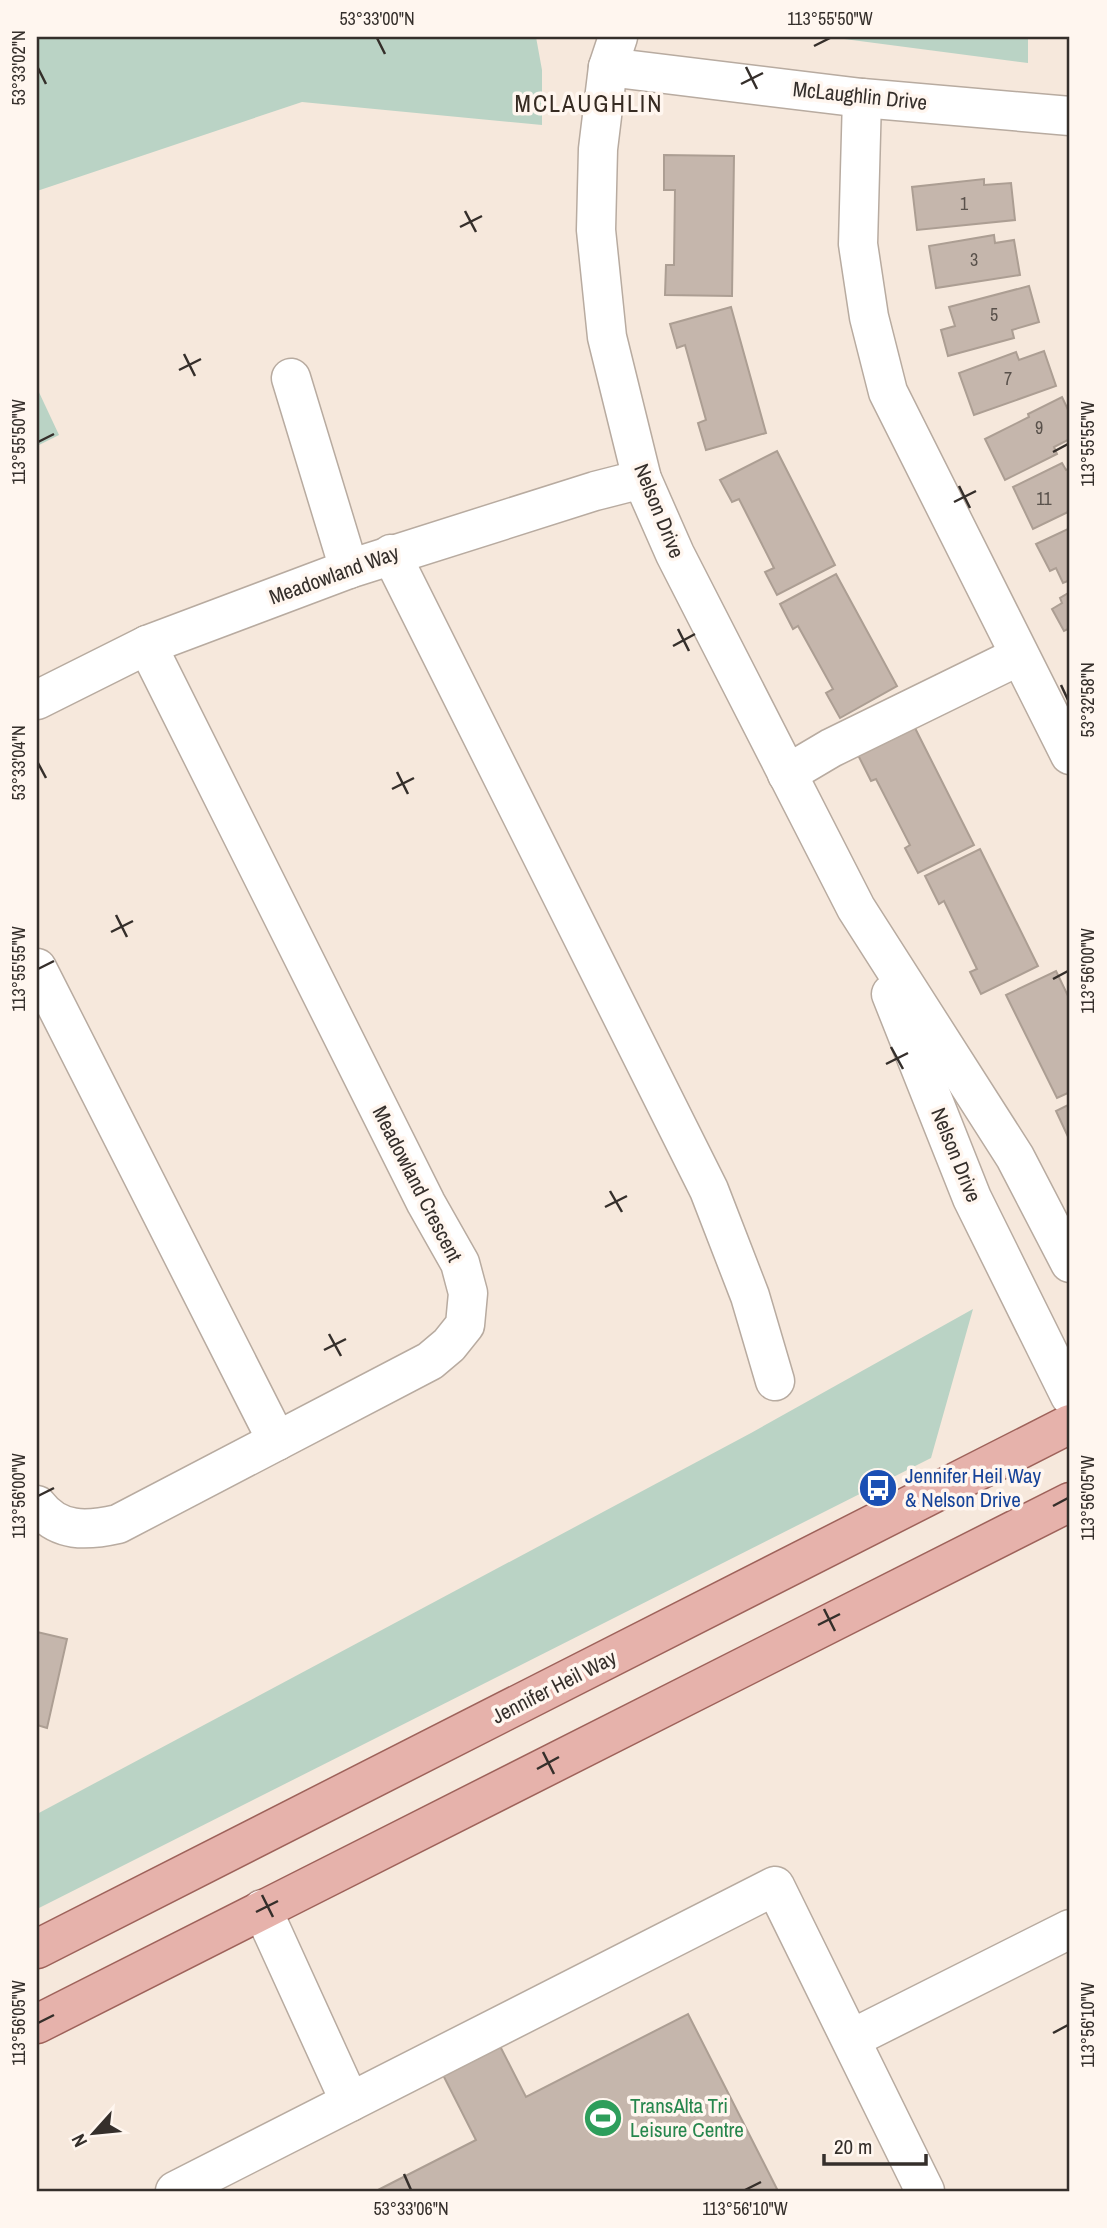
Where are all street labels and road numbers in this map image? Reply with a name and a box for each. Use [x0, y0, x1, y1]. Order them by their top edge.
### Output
street label: McLaughlin Drive [791, 74, 929, 117]
street label: Nelson Drive [627, 459, 692, 562]
street label: Meadowland Way [265, 537, 403, 611]
street label: Meadowland Crescent [366, 1101, 469, 1267]
street label: Nelson Drive [924, 1103, 989, 1206]
street label: Jennifer Heil Way [486, 1643, 621, 1730]

